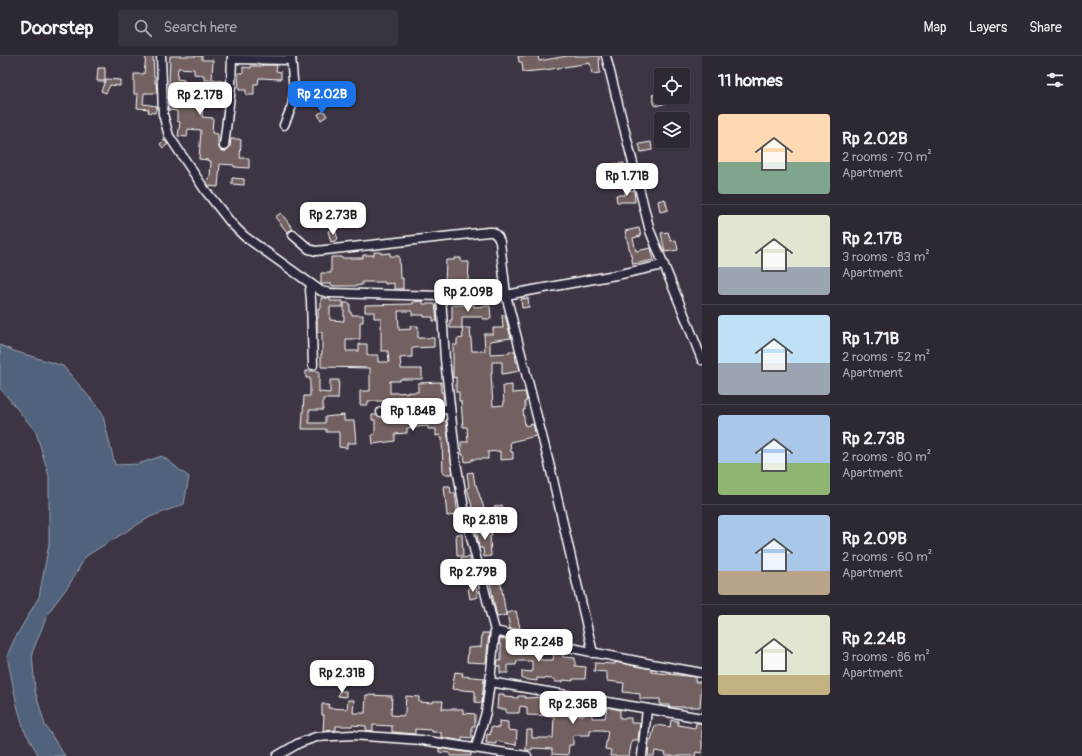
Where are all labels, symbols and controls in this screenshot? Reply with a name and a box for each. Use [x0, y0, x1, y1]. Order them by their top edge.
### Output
search box [118, 10, 398, 46]
text: Doorstep [20, 16, 94, 40]
icon: search [132, 17, 154, 39]
text: Search here [164, 18, 237, 37]
text: Map [924, 19, 947, 36]
text: Layers [969, 19, 1007, 36]
text: Share [1029, 19, 1062, 36]
map controls [654, 68, 690, 148]
button: locate [654, 68, 690, 104]
icon: filters [1044, 69, 1066, 91]
text: 11 homes [718, 70, 783, 91]
pin: Rp 2.02B [281, 81, 363, 115]
pin: Rp 2.17B [159, 82, 241, 116]
text: Rp 2.02B [297, 86, 347, 102]
text: Rp 2.17B [177, 87, 223, 103]
button: layers [654, 112, 690, 148]
text: Rp 2.02B [842, 128, 908, 149]
icon: home [750, 130, 798, 178]
text: 2 rooms · 70 m² [842, 149, 932, 165]
pin: Rp 1.71B [586, 163, 668, 197]
text: Apartment [842, 165, 903, 181]
text: Rp 1.71B [605, 168, 649, 184]
pin: Rp 2.73B [292, 202, 374, 236]
text: Rp 2.73B [309, 207, 357, 223]
text: Rp 2.17B [842, 228, 902, 249]
icon: home [750, 231, 798, 279]
text: 3 rooms · 83 m² [842, 249, 930, 265]
text: Apartment [842, 265, 903, 281]
pin: Rp 2.09B [427, 279, 509, 313]
text: Rp 2.09B [443, 284, 493, 300]
text: Rp 1.71B [842, 328, 899, 349]
icon: home [750, 331, 798, 379]
text: 2 rooms · 52 m² [842, 349, 930, 365]
text: Apartment [842, 365, 903, 381]
pin: Rp 1.84B [372, 398, 454, 432]
text: Rp 1.84B [390, 403, 436, 419]
text: Rp 2.73B [842, 428, 905, 449]
icon: home [750, 431, 798, 479]
text: 2 rooms · 80 m² [842, 449, 931, 465]
text: Apartment [842, 465, 903, 481]
pin: Rp 2.81B [444, 507, 526, 541]
text: Rp 2.81B [462, 512, 508, 528]
text: Rp 2.09B [842, 528, 907, 549]
icon: home [750, 531, 798, 579]
text: 2 rooms · 60 m² [842, 549, 932, 565]
pin: Rp 2.79B [432, 559, 514, 593]
text: Rp 2.79B [449, 564, 497, 580]
text: Apartment [842, 565, 903, 581]
text: Rp 2.24B [842, 628, 906, 649]
pin: Rp 2.24B [498, 629, 580, 663]
icon: home [750, 631, 798, 679]
text: Rp 2.24B [515, 634, 563, 650]
text: 3 rooms · 86 m² [842, 649, 930, 665]
pin: Rp 2.31B [301, 660, 383, 694]
text: Rp 2.31B [319, 665, 365, 681]
text: Apartment [842, 665, 903, 681]
pin: Rp 2.36B [532, 691, 614, 725]
text: Rp 2.36B [549, 696, 597, 712]

